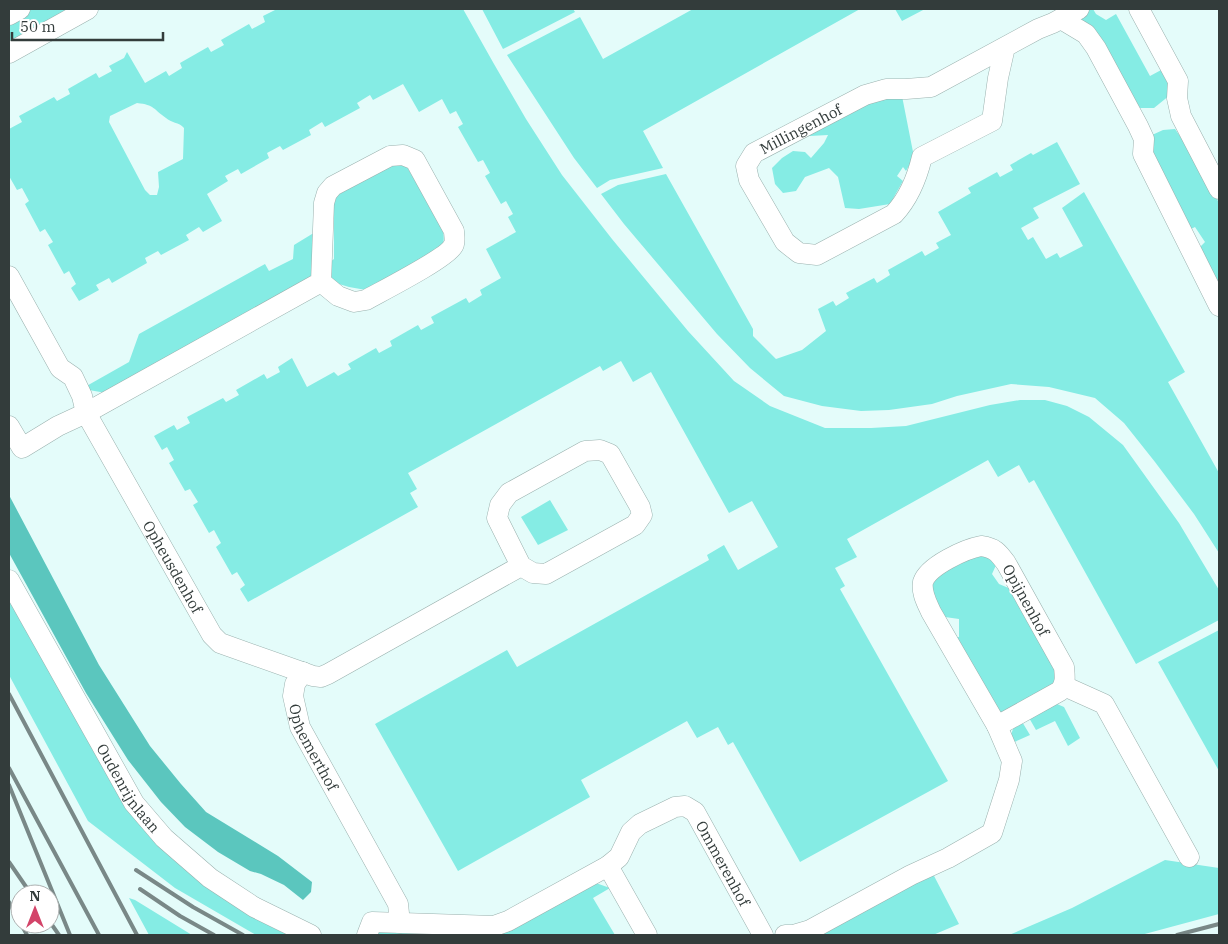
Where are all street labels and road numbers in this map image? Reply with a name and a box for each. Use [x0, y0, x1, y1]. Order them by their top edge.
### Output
street label: Millingenhof [756, 99, 845, 158]
street label: Opheusdenhof [139, 517, 207, 617]
street label: Opijnenhof [998, 561, 1054, 640]
street label: Ophemerthof [286, 702, 343, 794]
street label: Oudenrijnlaan [93, 740, 165, 837]
street label: Ommerenhof [692, 817, 755, 910]

